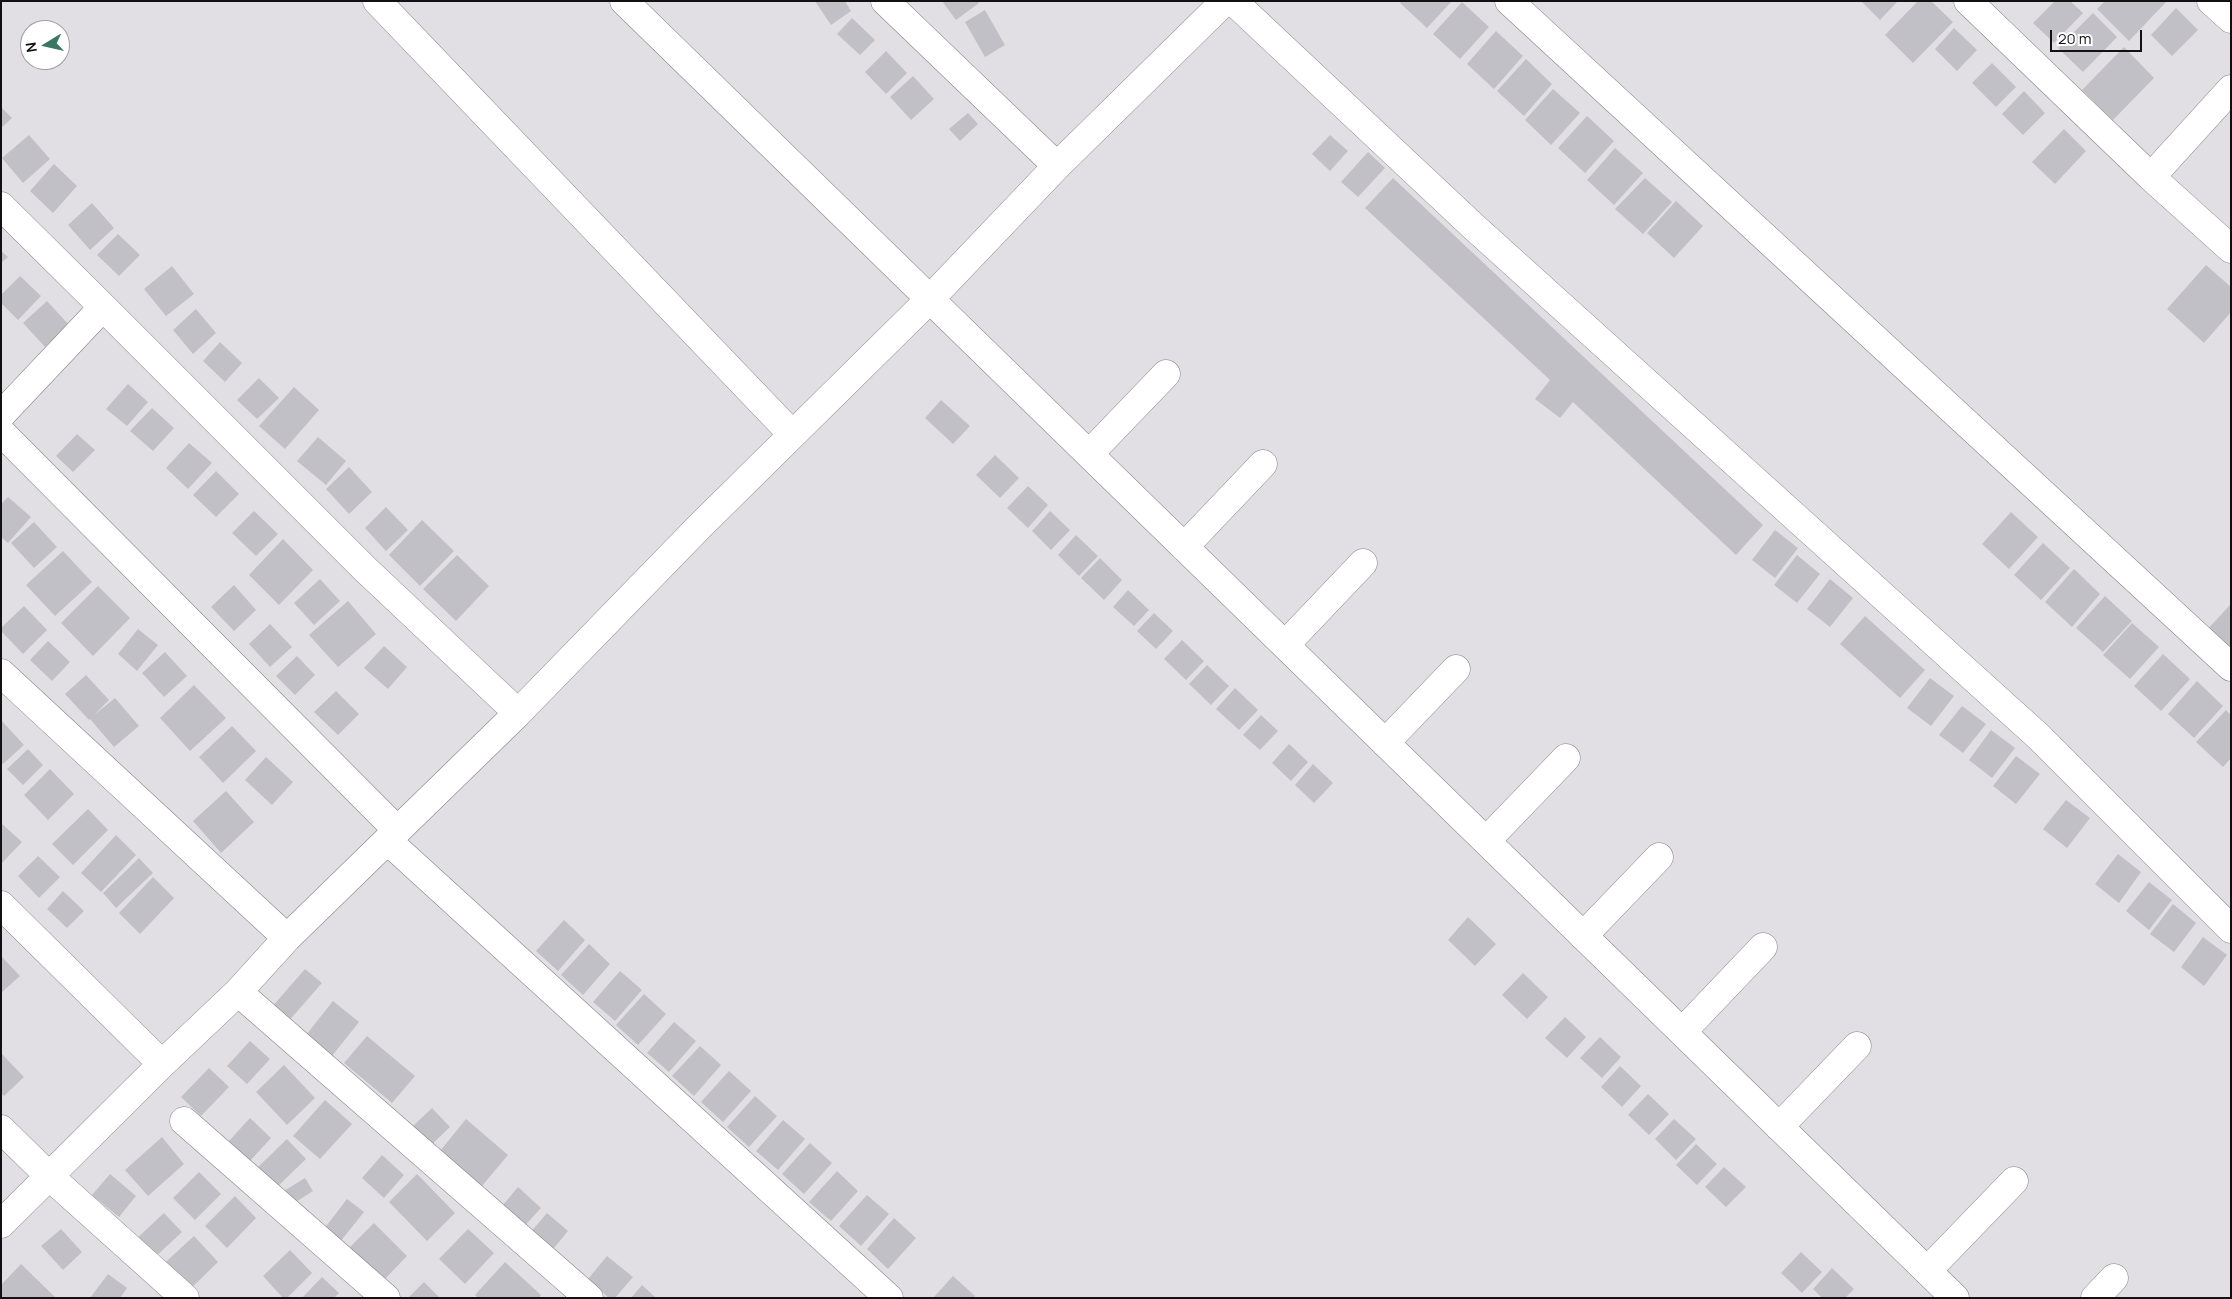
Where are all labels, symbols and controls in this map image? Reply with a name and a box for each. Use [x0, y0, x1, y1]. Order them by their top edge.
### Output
north arrow [20, 20, 70, 70]
scale bar [2052, 20, 2144, 52]
text: 20 m [2058, 28, 2091, 49]
text: N [21, 41, 41, 54]

